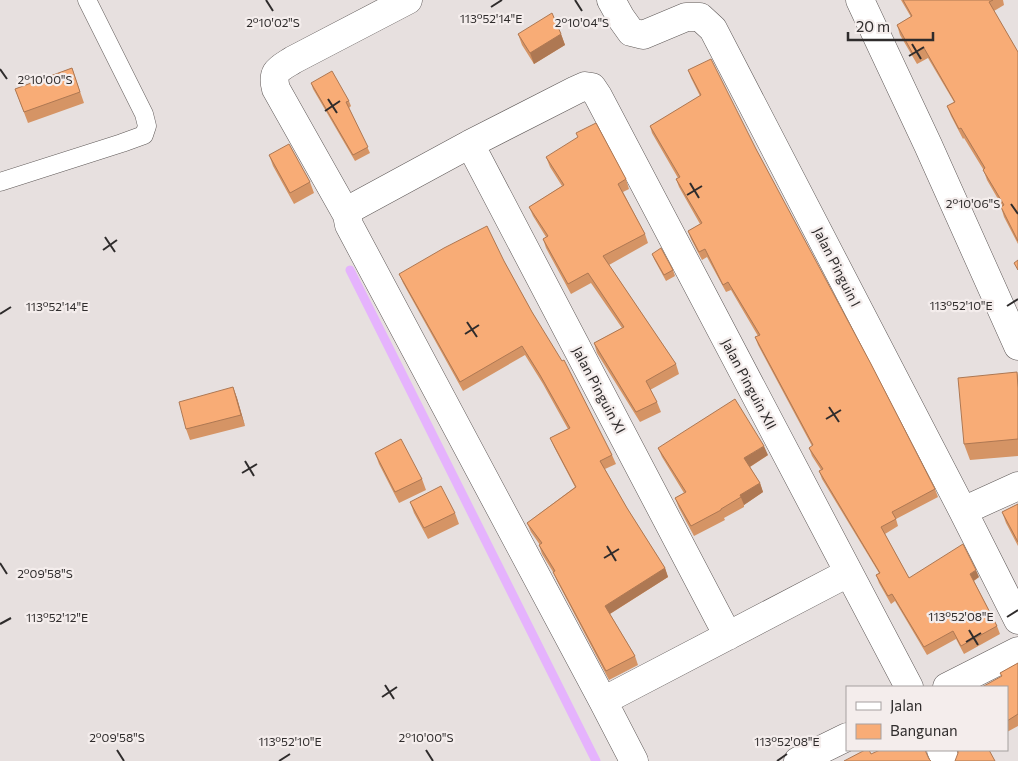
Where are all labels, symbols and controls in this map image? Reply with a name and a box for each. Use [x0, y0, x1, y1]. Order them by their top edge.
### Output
scale bar [848, 10, 933, 42]
text: 113°52'14"E [460, 11, 522, 25]
text: 2°10'02"S [246, 15, 300, 29]
text: 2°10'04"S [555, 15, 609, 29]
text: 20 m [856, 17, 890, 35]
text: 2°10'00"S [18, 72, 72, 86]
text: 2°10'06"S [946, 196, 1000, 210]
street label: Jalan Pinguin I [810, 224, 865, 309]
text: 113°52'10"E [929, 298, 993, 312]
text: 113°52'14"E [26, 299, 88, 313]
street label: Jalan Pinguin XII [718, 335, 781, 432]
street label: Jalan Pinguin XI [569, 343, 630, 436]
text: 2°09'58"S [17, 566, 73, 580]
text: 113°52'08"E [928, 609, 994, 623]
text: 113°52'12"E [26, 610, 88, 624]
legend [846, 686, 1008, 751]
text: Jalan [890, 696, 922, 714]
text: Bangunan [890, 721, 958, 739]
text: 2°09'58"S [89, 730, 145, 744]
text: 2°10'00"S [399, 730, 453, 744]
text: 113°52'10"E [258, 734, 322, 748]
text: 113°52'08"E [754, 734, 820, 748]

